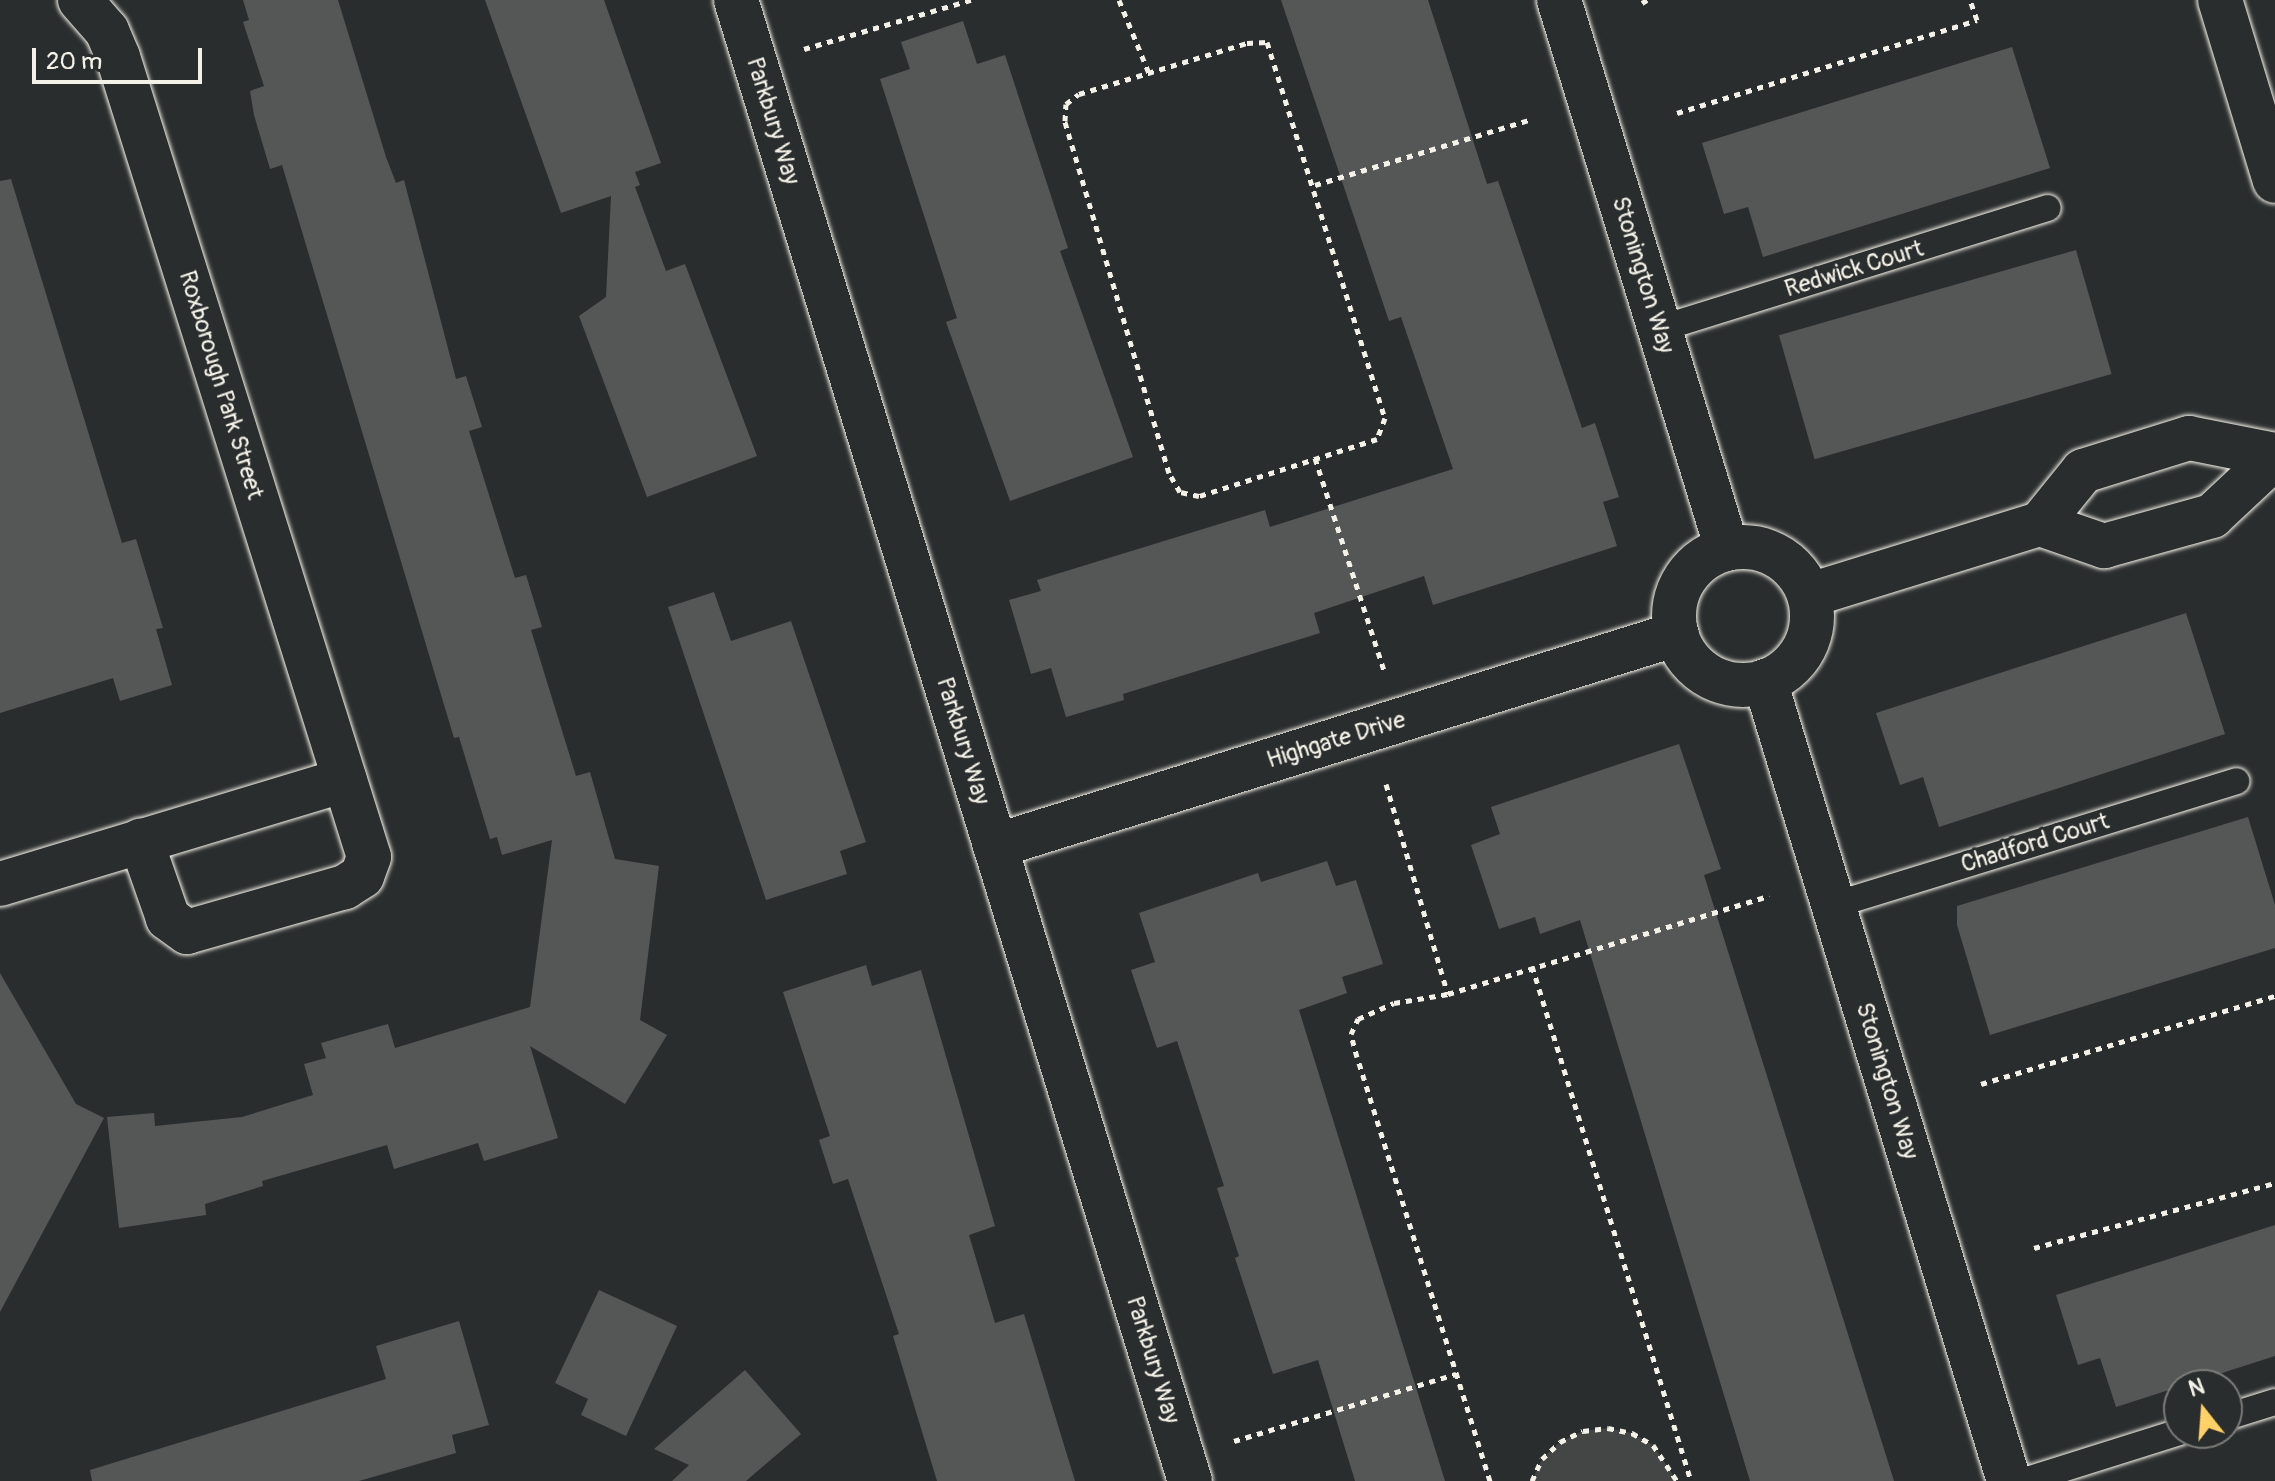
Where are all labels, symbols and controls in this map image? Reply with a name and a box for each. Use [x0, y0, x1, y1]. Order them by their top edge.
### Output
scale bar [36, 32, 206, 82]
text: 20 m [46, 47, 102, 76]
street label: Parkbury Way [740, 54, 806, 188]
street label: Stonington Way [1605, 193, 1681, 357]
street label: Redwick Court [1781, 234, 1927, 304]
street label: Roxborough Park Street [173, 267, 269, 503]
street label: Parkbury Way [930, 674, 996, 808]
street label: Highgate Drive [1263, 705, 1409, 775]
street label: Chadford Court [1958, 807, 2112, 879]
street label: Stonington Way [1849, 999, 1925, 1163]
street label: Parkbury Way [1120, 1293, 1186, 1427]
north arrow [2163, 1369, 2243, 1449]
text: N [2185, 1372, 2208, 1404]

